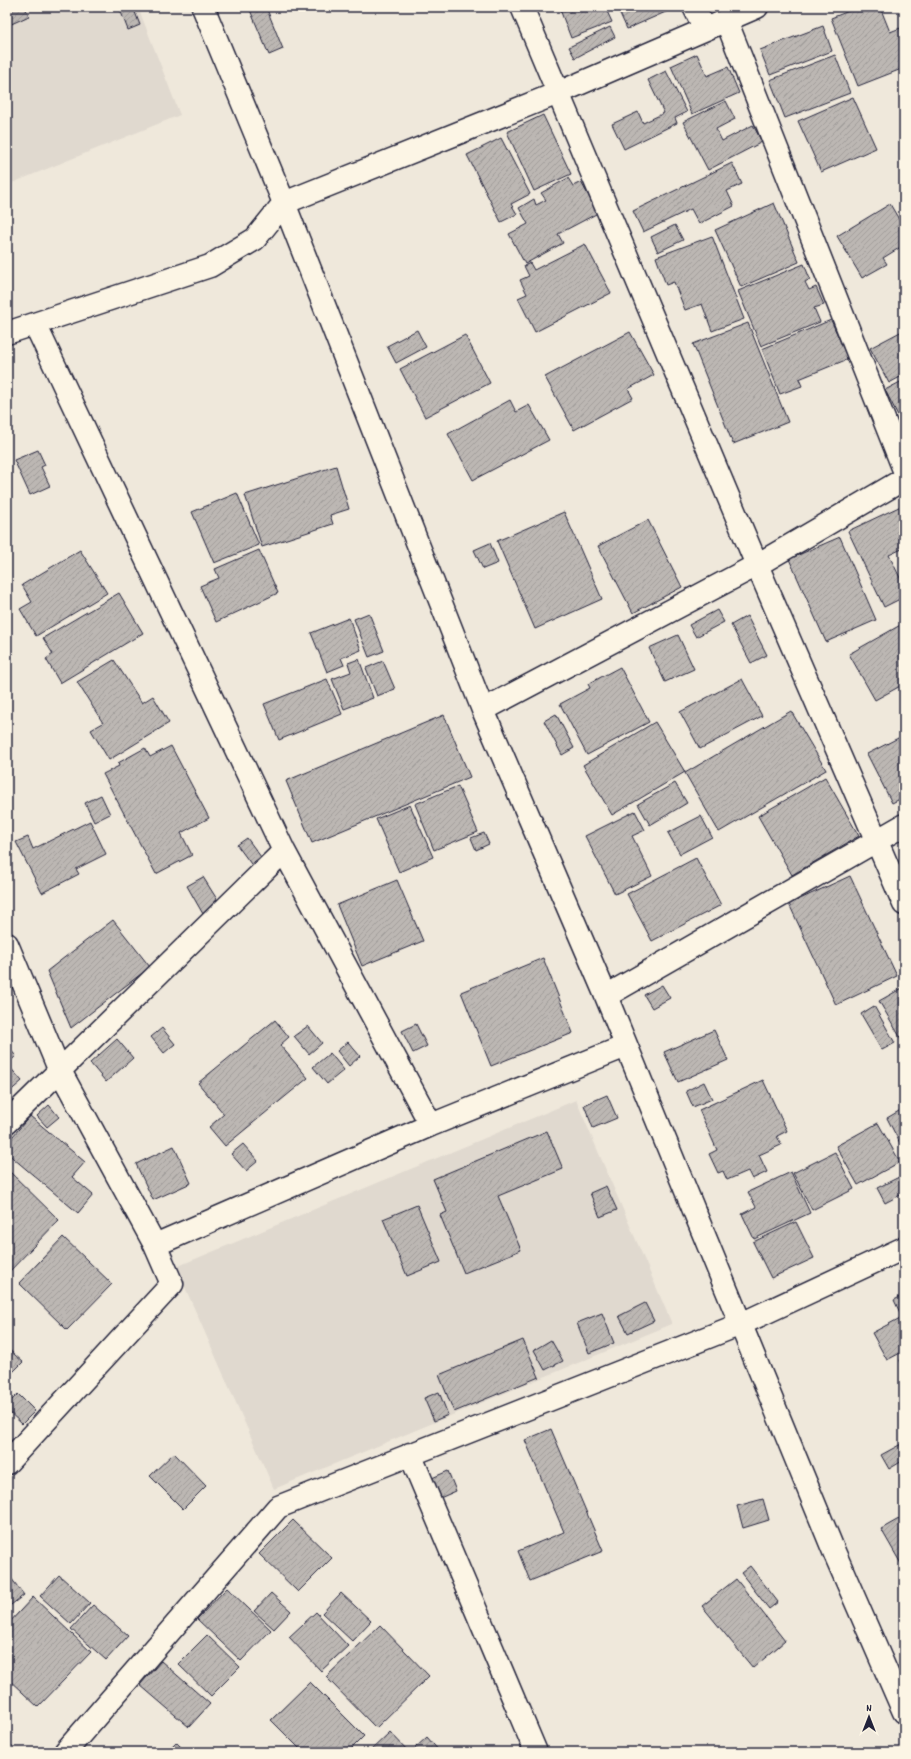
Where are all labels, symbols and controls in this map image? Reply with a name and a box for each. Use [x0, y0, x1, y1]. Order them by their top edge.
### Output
north arrow [849, 1697, 889, 1737]
text: N [866, 1701, 872, 1717]

